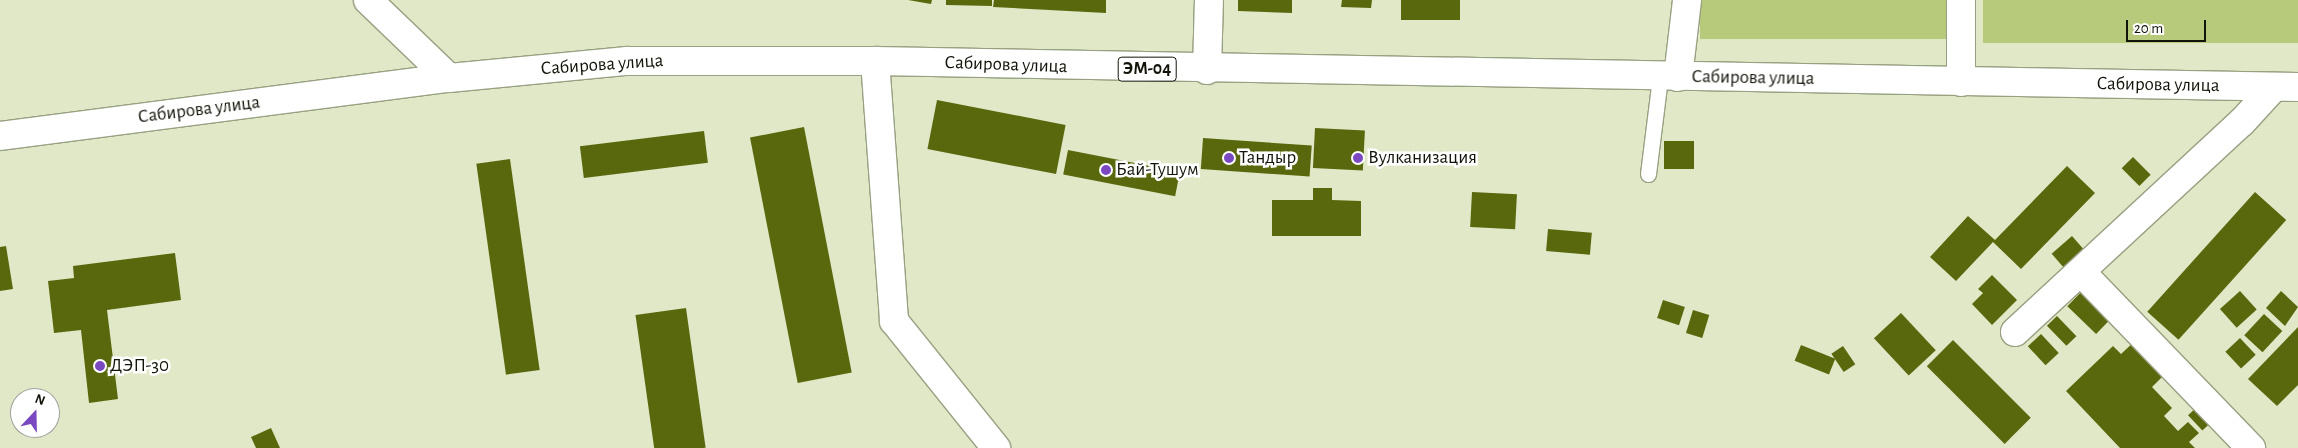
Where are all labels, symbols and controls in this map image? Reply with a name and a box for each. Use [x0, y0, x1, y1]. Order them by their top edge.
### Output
scale bar [2128, 10, 2208, 42]
text: 20 m [2134, 21, 2163, 36]
street label: Сабирова улица [540, 49, 664, 81]
street label: Сабирова улица [944, 51, 1068, 79]
road number: ЭМ-04 [1117, 54, 1177, 85]
street label: Сабирова улица [1691, 66, 1815, 90]
street label: Сабирова улица [2096, 73, 2220, 97]
street label: Сабирова улица [137, 91, 261, 129]
place label: Тандыр [1239, 147, 1296, 169]
place label: Вулканизация [1368, 147, 1477, 169]
marker: Тандыр [1223, 152, 1235, 164]
marker: Вулканизация [1352, 152, 1364, 164]
place label: Бай-Тушум [1116, 159, 1199, 181]
marker: Бай-Тушум [1100, 164, 1112, 176]
place label: ДЭП-30 [110, 355, 169, 377]
marker: ДЭП-30 [94, 360, 106, 372]
north arrow [10, 388, 60, 438]
text: N [33, 392, 47, 408]

